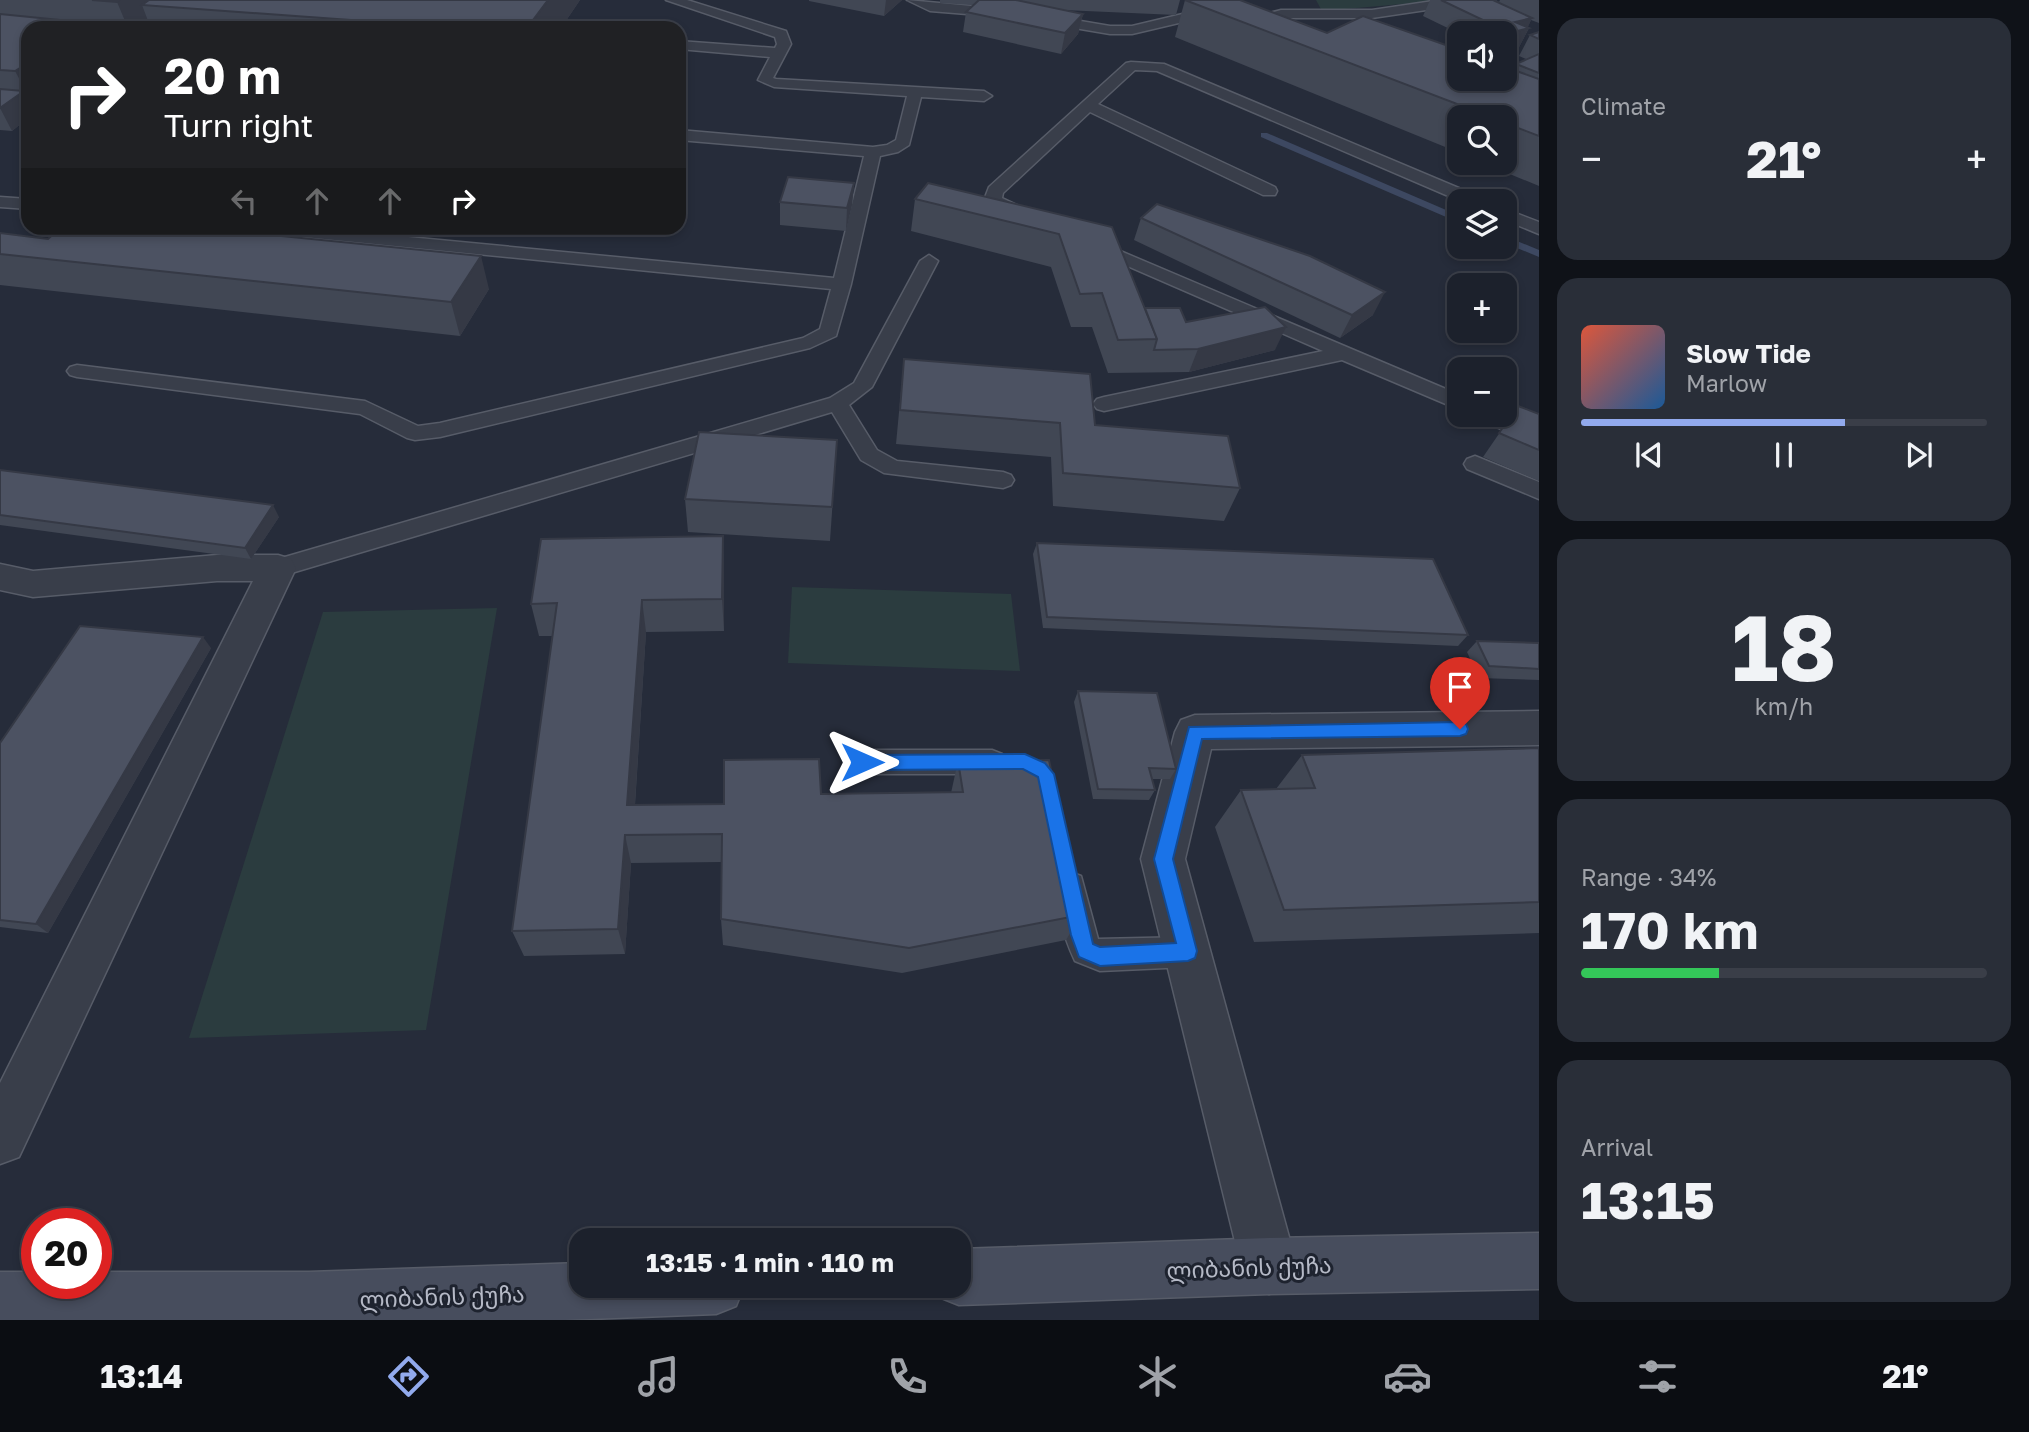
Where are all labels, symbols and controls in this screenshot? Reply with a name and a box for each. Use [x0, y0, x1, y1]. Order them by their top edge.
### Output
map controls [1447, 21, 1517, 427]
button: sound [1447, 21, 1517, 91]
text: 20 m [164, 46, 281, 105]
icon: right [49, 49, 140, 140]
text: Climate [1581, 92, 1666, 120]
button: search [1447, 105, 1517, 175]
text: Turn right [164, 106, 313, 144]
text: 21° [1746, 127, 1822, 189]
text: − [1581, 136, 1602, 181]
text: + [1966, 136, 1987, 181]
icon: left [225, 182, 263, 220]
icon: ahead [298, 182, 336, 220]
icon: ahead [371, 182, 409, 220]
icon: right [444, 182, 482, 220]
button: layers [1447, 189, 1517, 259]
button: + [1447, 273, 1517, 343]
text: Slow Tide [1686, 338, 1811, 369]
button: − [1447, 357, 1517, 427]
text: Marlow [1686, 369, 1767, 397]
icon: previous [1630, 436, 1668, 474]
icon: pause [1765, 436, 1803, 474]
icon: next [1900, 436, 1938, 474]
text: 18 [1731, 592, 1837, 701]
pin [1430, 657, 1490, 729]
icon: arrive [1441, 668, 1479, 706]
text: km/h [1755, 692, 1813, 720]
position arrow [825, 725, 899, 799]
text: Range · 34% [1581, 863, 1716, 891]
text: 170 km [1581, 898, 1759, 960]
text: Arrival [1581, 1133, 1653, 1161]
text: 13:15 [1581, 1168, 1715, 1230]
speed limit sign: 20 [21, 1208, 112, 1299]
text: 13:15 · 1 min · 110 m [646, 1247, 894, 1278]
street label: ლიბანის ქუჩა [1166, 1250, 1332, 1285]
street label: ლიბანის ქუჩა [359, 1279, 525, 1314]
icon: directions [384, 1352, 433, 1401]
icon: music [634, 1352, 683, 1401]
icon: phone [883, 1352, 932, 1401]
icon: climate [1133, 1352, 1182, 1401]
icon: car [1383, 1352, 1432, 1401]
icon: filters [1633, 1352, 1682, 1401]
text: 13:14 [100, 1357, 183, 1395]
text: 21° [1882, 1357, 1929, 1395]

